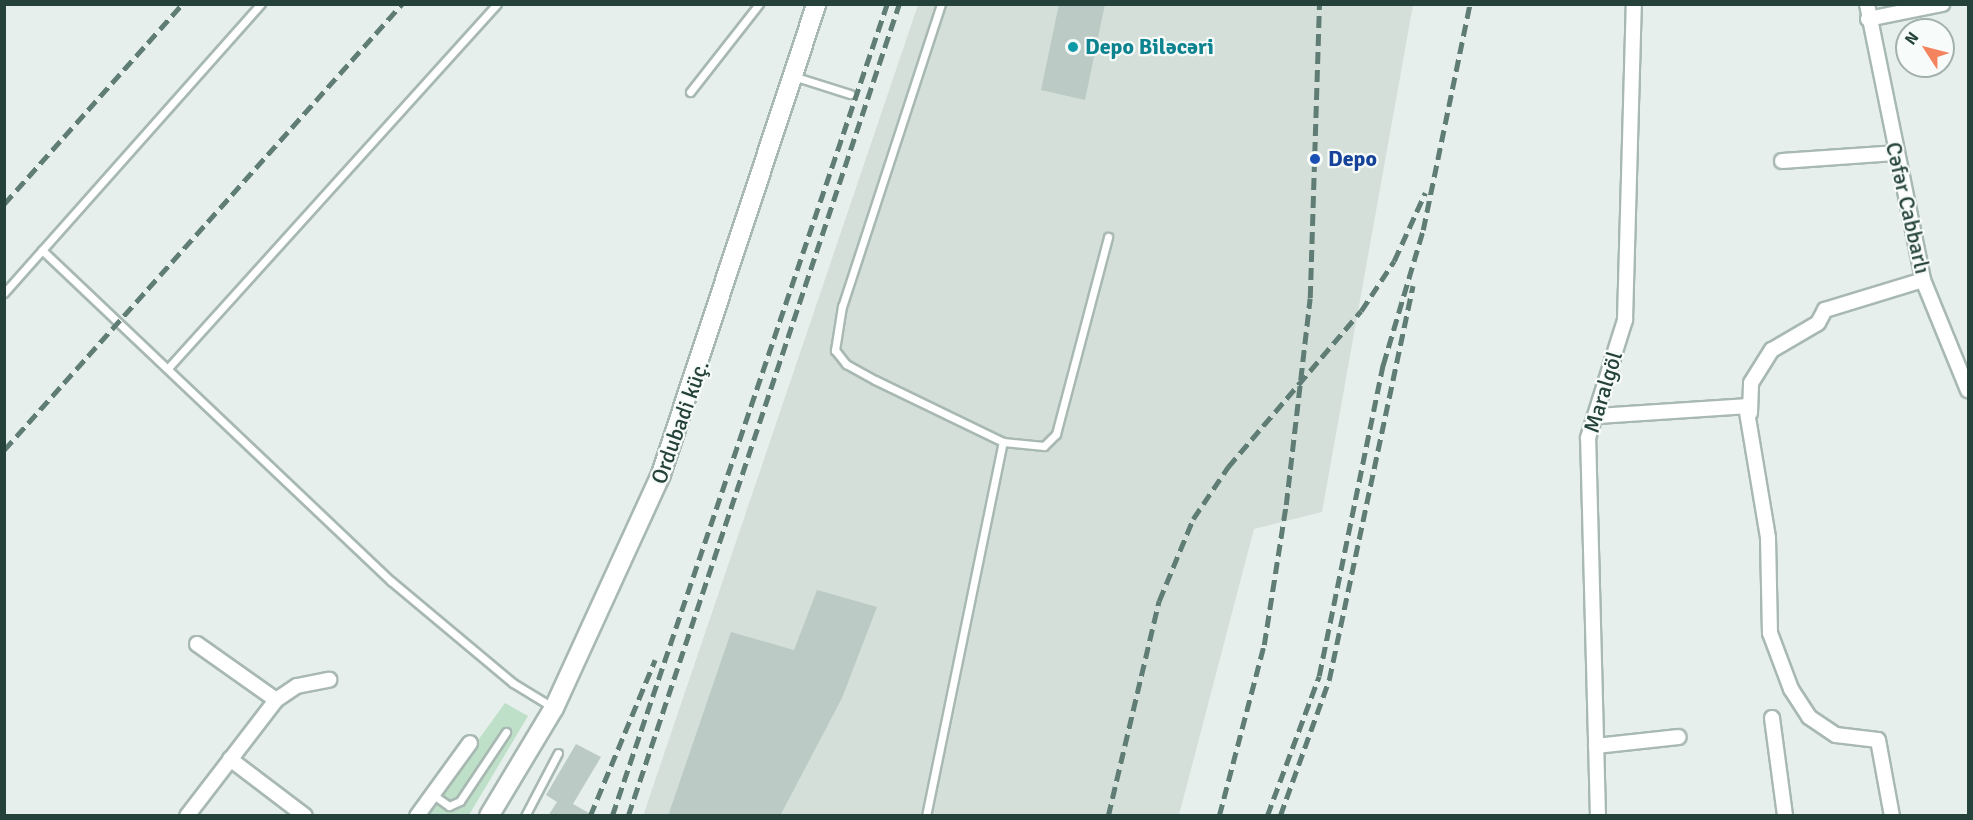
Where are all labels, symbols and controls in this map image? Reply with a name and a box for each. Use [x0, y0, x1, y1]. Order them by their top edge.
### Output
north arrow [1895, 18, 1955, 78]
text: N [1901, 28, 1923, 49]
place label: Depo Biləcəri [1085, 34, 1214, 60]
marker: Depo Biləcəri [1066, 40, 1080, 54]
street label: Cəfər Cabbarlı [1880, 139, 1936, 277]
place label: Depo [1328, 146, 1377, 172]
marker: Depo [1306, 150, 1324, 168]
street label: Maralgöl [1578, 348, 1628, 436]
street label: Ordubadi küç. [645, 356, 715, 488]

